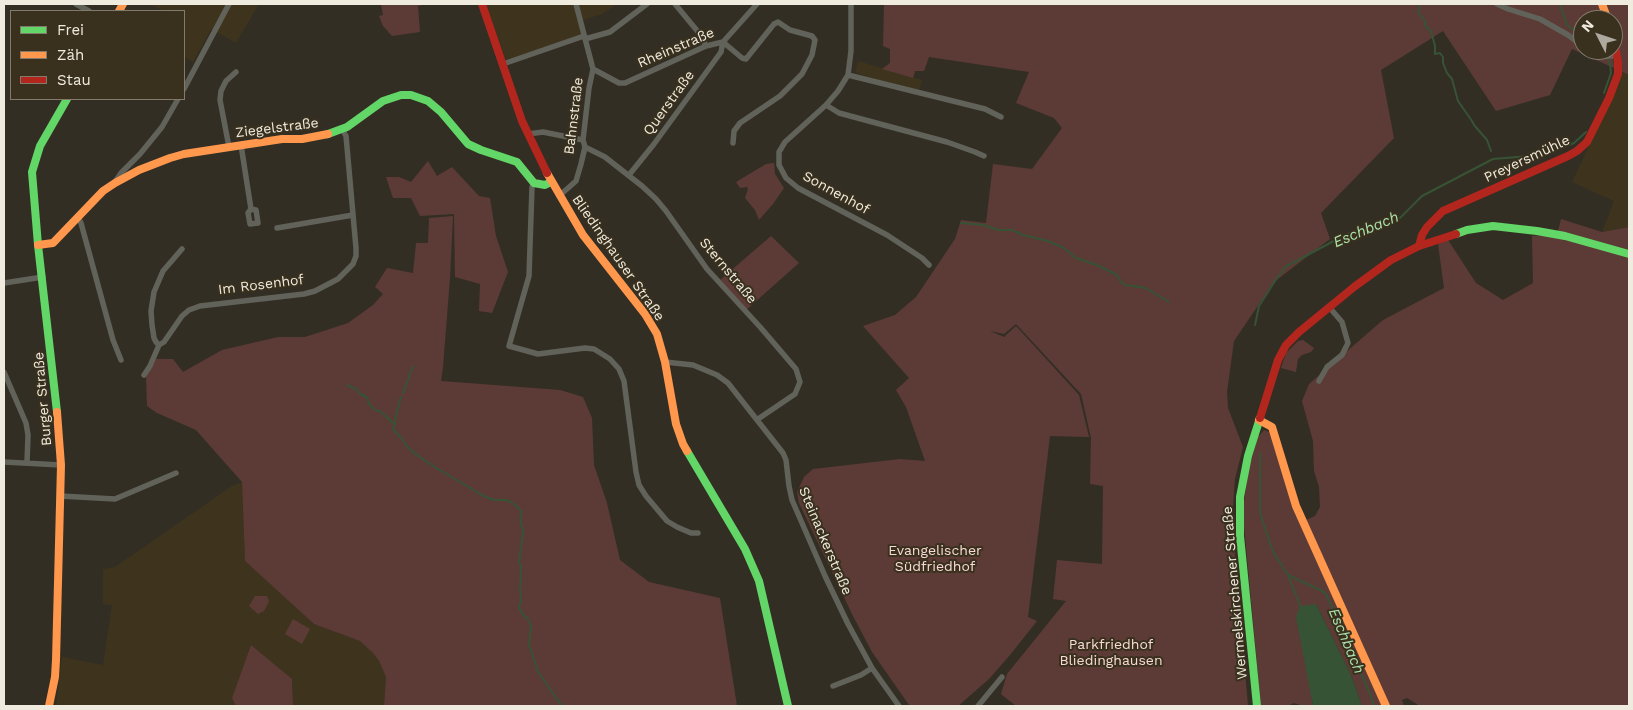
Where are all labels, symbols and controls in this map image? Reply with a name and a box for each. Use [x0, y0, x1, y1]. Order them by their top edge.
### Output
legend [10, 10, 185, 100]
north arrow [1573, 10, 1623, 60]
text: N [1578, 17, 1597, 35]
text: Frei [57, 21, 84, 39]
street label: Rheinstraße [635, 24, 717, 72]
text: Zäh [57, 46, 84, 64]
street label: Querstraße [640, 67, 698, 139]
text: Stau [57, 71, 91, 89]
street label: Bahnstraße [561, 76, 587, 156]
street label: Ziegelstraße [234, 115, 320, 141]
street label: Preyersmühle [1481, 132, 1573, 186]
street label: Sonnenhof [800, 168, 872, 218]
street label: Bliedinghauser Straße [568, 192, 668, 324]
water label: Eschbach [1330, 208, 1402, 252]
street label: Sternstraße [696, 235, 760, 307]
street label: Im Rosenhof [217, 271, 305, 299]
street label: Burger Straße [31, 351, 55, 447]
street label: Steinackerstraße [795, 484, 855, 598]
street label: Wermelskirchener Straße [1219, 506, 1251, 680]
park label: Evangelischer Südfriedhof [888, 543, 982, 576]
water label: Eschbach [1324, 605, 1368, 677]
park label: Parkfriedhof Bliedinghausen [1059, 637, 1163, 670]

